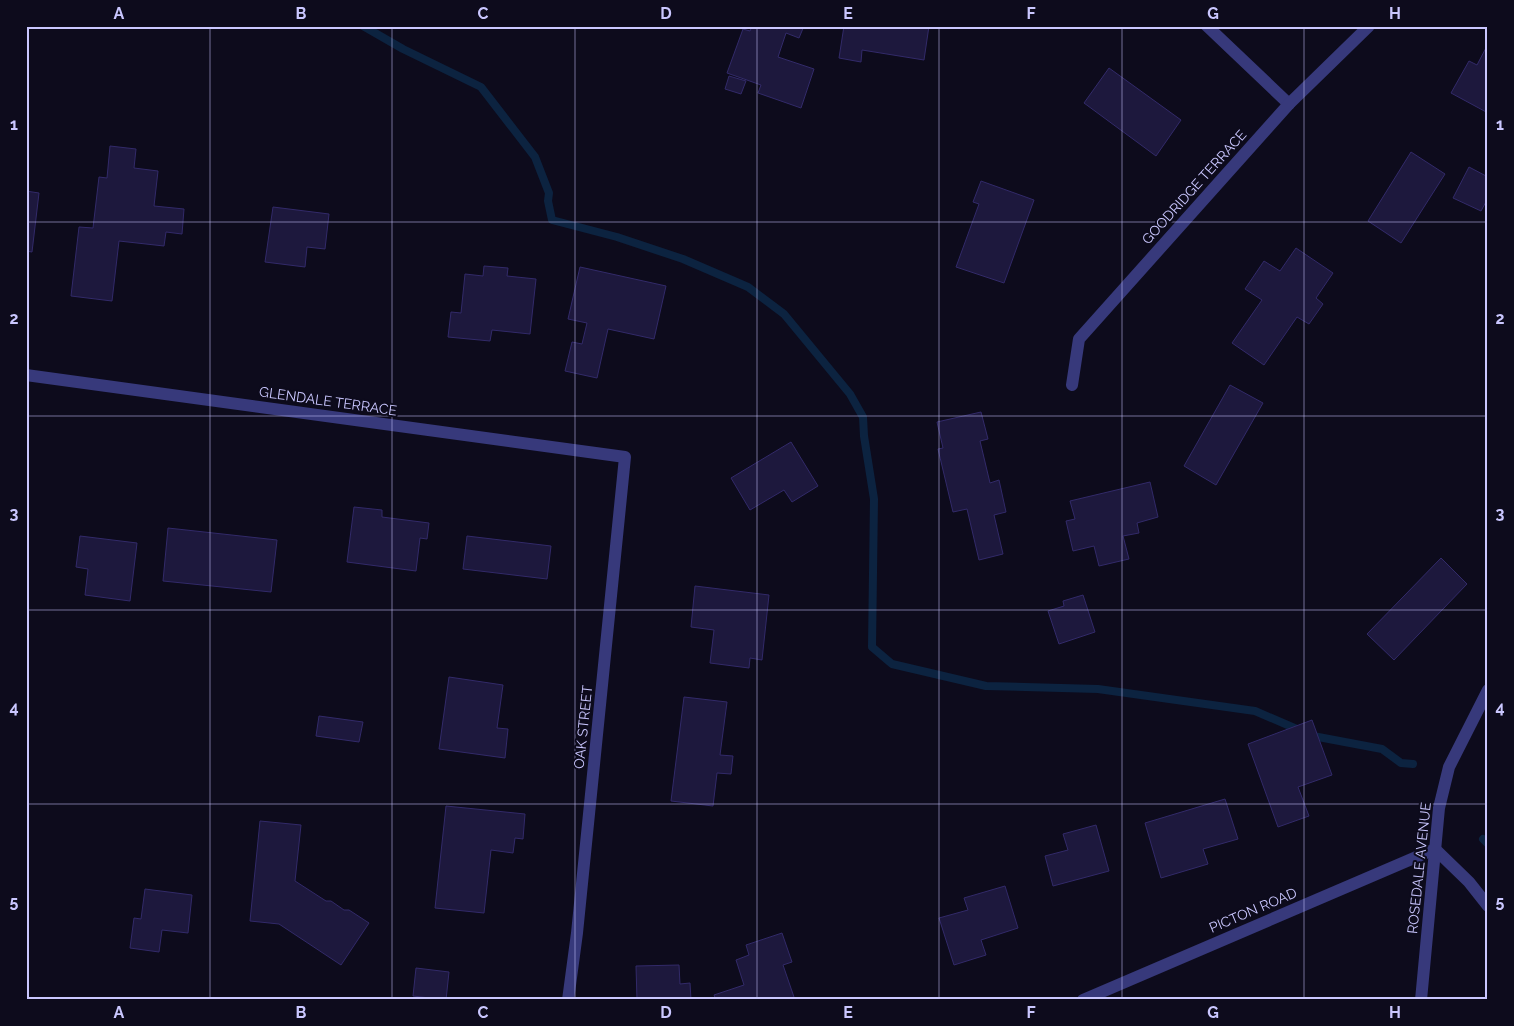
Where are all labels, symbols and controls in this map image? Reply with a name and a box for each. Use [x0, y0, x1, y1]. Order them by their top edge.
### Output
text: A [114, 4, 125, 23]
text: B [296, 4, 307, 23]
text: C [478, 4, 489, 23]
text: D [660, 4, 672, 23]
text: E [843, 4, 853, 23]
text: F [1026, 4, 1036, 23]
text: G [1207, 4, 1219, 23]
text: H [1389, 4, 1401, 23]
text: 1 [10, 115, 18, 134]
text: 1 [1496, 115, 1504, 134]
street label: GOODRIDGE TERRACE [1139, 127, 1249, 247]
text: 2 [9, 309, 19, 328]
text: 2 [1495, 309, 1505, 328]
street label: GLENDALE TERRACE [258, 383, 398, 419]
text: 3 [10, 504, 19, 523]
text: 3 [1496, 504, 1505, 523]
street label: OAK STREET [571, 684, 595, 769]
text: 4 [9, 698, 19, 717]
text: 4 [1495, 698, 1505, 717]
street label: ROSEDALE AVENUE [1404, 801, 1434, 935]
street label: PICTON ROAD [1207, 884, 1299, 936]
text: 5 [10, 892, 19, 911]
text: 5 [1496, 892, 1505, 911]
text: A [114, 1003, 125, 1022]
text: B [296, 1003, 307, 1022]
text: C [478, 1003, 489, 1022]
text: D [660, 1003, 672, 1022]
text: E [843, 1003, 853, 1022]
text: F [1026, 1003, 1036, 1022]
text: G [1207, 1003, 1219, 1022]
text: H [1389, 1003, 1401, 1022]

